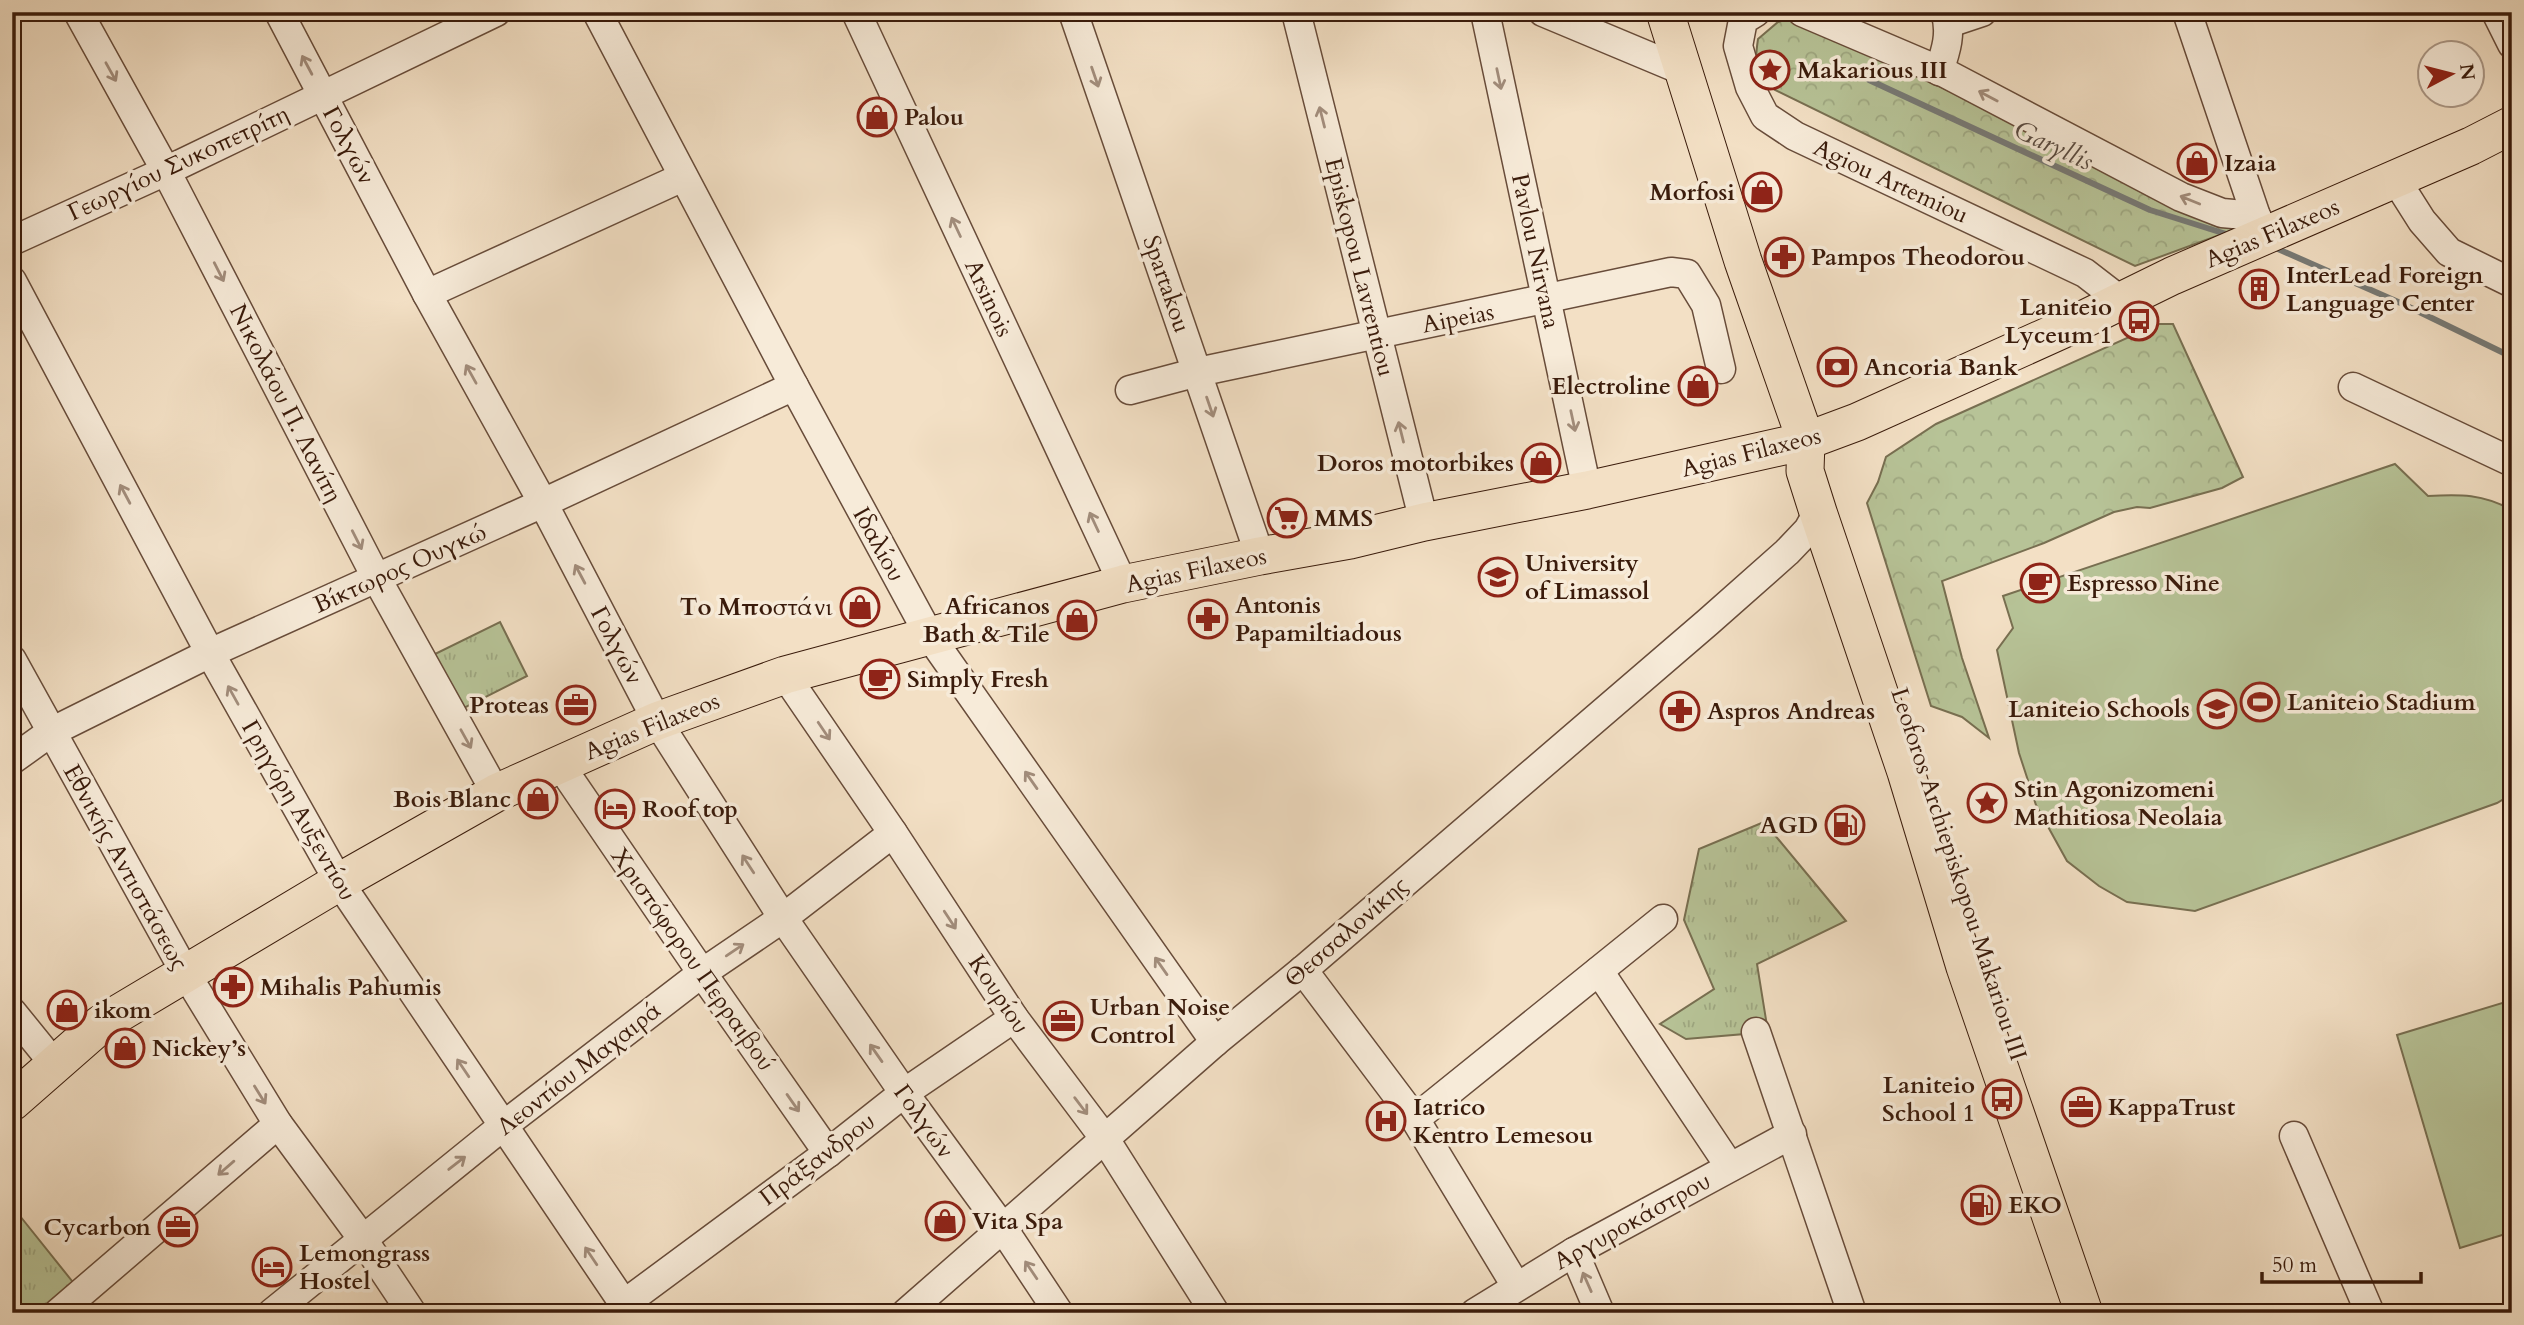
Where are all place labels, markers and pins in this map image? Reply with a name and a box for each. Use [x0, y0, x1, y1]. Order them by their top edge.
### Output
place icon: Makarious III [1749, 49, 1791, 91]
place label: Makarious III [1797, 54, 1948, 87]
shop icon: Palou [856, 96, 898, 138]
place label: Palou [904, 101, 964, 134]
shop icon: Izaia [2176, 142, 2218, 184]
place label: Izaia [2224, 147, 2277, 180]
shop icon: Morfosi [1741, 171, 1783, 213]
place label: Morfosi [1650, 176, 1735, 209]
pharmacy icon: Pampos Theodorou [1763, 236, 1805, 278]
place label: Pampos Theodorou [1811, 241, 2025, 274]
place label: InterLead Foreign Language Center [2286, 259, 2484, 320]
building icon: InterLead Foreign Language Center [2238, 268, 2280, 310]
place label: Laniteio Lyceum 1 [2005, 291, 2112, 352]
bus stop icon: Laniteio Lyceum 1 [2118, 300, 2160, 342]
bank icon: Ancoria Bank [1816, 346, 1858, 388]
place label: Ancoria Bank [1864, 351, 2018, 384]
shop icon: Electroline [1677, 365, 1719, 407]
place label: Electroline [1551, 370, 1671, 403]
shop icon: Doros motorbikes [1520, 442, 1562, 484]
place label: Doros motorbikes [1317, 447, 1514, 480]
supermarket icon: MMS [1266, 497, 1308, 539]
place label: MMS [1314, 502, 1373, 535]
place label: University of Limassol [1525, 547, 1649, 608]
school or university icon: University of Limassol [1477, 556, 1519, 598]
cafe icon: Espresso Nine [2019, 562, 2061, 604]
place label: Espresso Nine [2067, 567, 2220, 600]
shop icon: Το Μποστάνι [839, 586, 881, 628]
place label: Antonis Papamiltiadous [1235, 589, 1402, 650]
place label: Africanos Bath & Tile [923, 590, 1050, 651]
place label: Το Μποστάνι [680, 591, 833, 624]
pharmacy icon: Antonis Papamiltiadous [1187, 598, 1229, 640]
shop icon: Africanos Bath & Tile [1056, 599, 1098, 641]
cafe icon: Simply Fresh [859, 658, 901, 700]
place label: Simply Fresh [907, 663, 1049, 696]
sports icon: Laniteio Stadium [2239, 681, 2281, 723]
office icon: Proteas [555, 684, 597, 726]
place label: Laniteio Stadium [2287, 686, 2476, 719]
school or university icon: Laniteio Schools [2196, 688, 2238, 730]
place label: Proteas [469, 689, 549, 722]
pharmacy icon: Aspros Andreas [1659, 690, 1701, 732]
place label: Laniteio Schools [2008, 693, 2190, 726]
place label: Aspros Andreas [1707, 695, 1875, 728]
place label: Stin Agonizomeni Mathitiosa Neolaia [2014, 773, 2223, 834]
shop icon: Bois Blanc [517, 778, 559, 820]
place icon: Stin Agonizomeni Mathitiosa Neolaia [1966, 782, 2008, 824]
place label: Bois Blanc [393, 783, 511, 816]
hotel icon: Roof top [594, 788, 636, 830]
place label: Roof top [642, 793, 738, 826]
fuel station icon: AGD [1824, 804, 1866, 846]
place label: AGD [1760, 809, 1818, 842]
pharmacy icon: Mihalis Pahumis [212, 966, 254, 1008]
place label: Mihalis Pahumis [260, 971, 441, 1004]
shop icon: ikom [46, 989, 88, 1031]
place label: Urban Noise Control [1090, 991, 1230, 1052]
place label: ikom [94, 994, 152, 1027]
office icon: Urban Noise Control [1042, 1000, 1084, 1042]
shop icon: Nickey’s [104, 1027, 146, 1069]
place label: Nickey’s [152, 1032, 246, 1065]
place label: Laniteio School 1 [1882, 1069, 1975, 1130]
bus stop icon: Laniteio School 1 [1981, 1078, 2023, 1120]
office icon: KappaTrust [2060, 1086, 2102, 1128]
place label: Iatrico Kentro Lemesou [1413, 1091, 1593, 1152]
place label: KappaTrust [2108, 1091, 2236, 1124]
hospital icon: Iatrico Kentro Lemesou [1365, 1100, 1407, 1142]
fuel station icon: EKO [1960, 1184, 2002, 1226]
place label: EKO [2008, 1189, 2062, 1222]
shop icon: Vita Spa [924, 1200, 966, 1242]
place label: Vita Spa [972, 1205, 1063, 1238]
office icon: Cycarbon [157, 1206, 199, 1248]
place label: Cycarbon [43, 1211, 152, 1244]
place label: Lemongrass Hostel [299, 1237, 430, 1298]
hotel icon: Lemongrass Hostel [251, 1246, 293, 1288]

